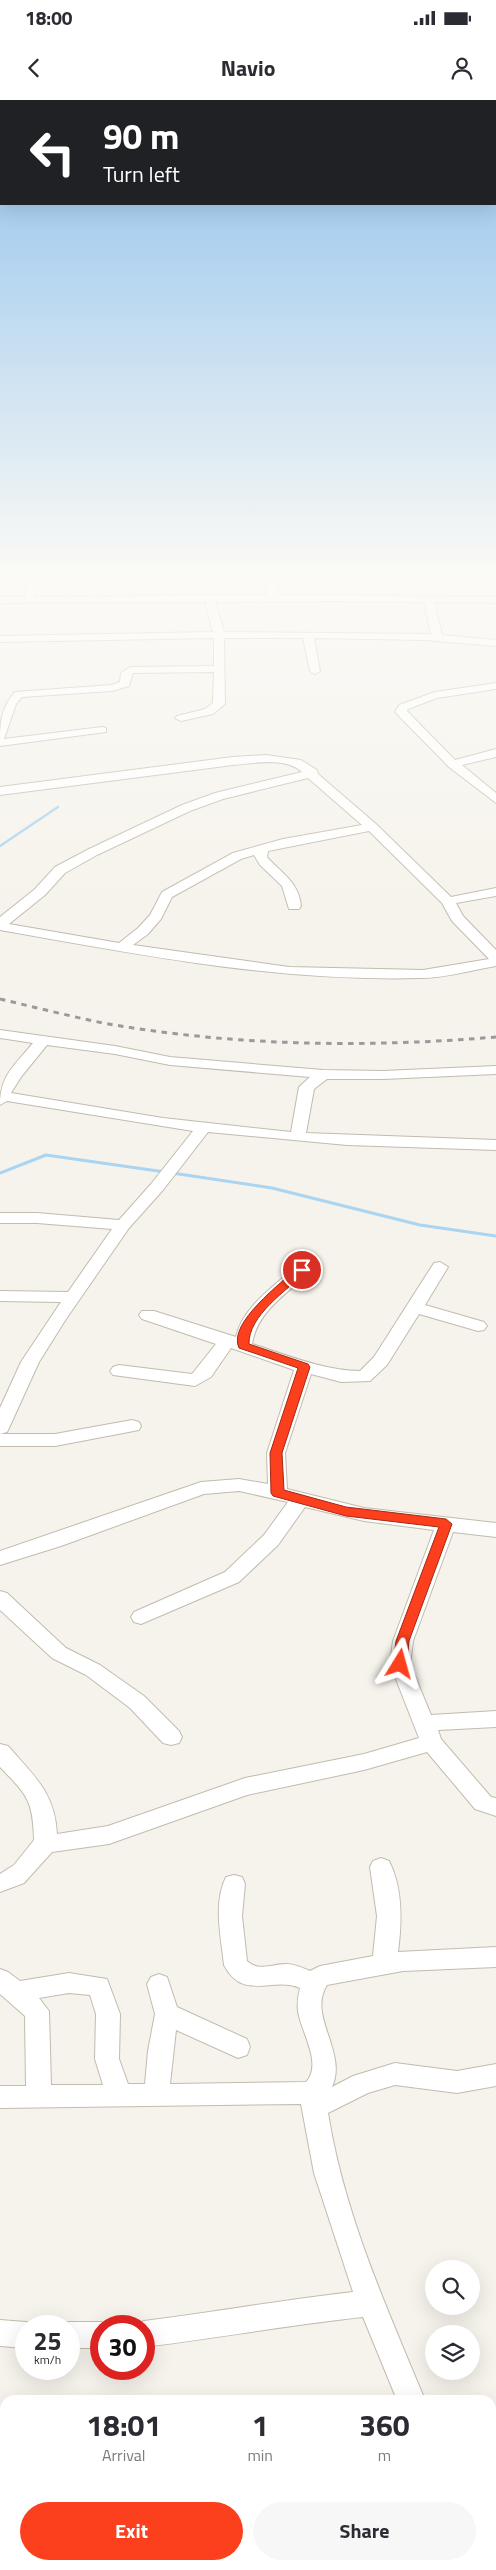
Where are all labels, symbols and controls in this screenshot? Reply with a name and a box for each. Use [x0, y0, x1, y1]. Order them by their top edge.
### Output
text: 18:00 [25, 3, 72, 32]
text: Navio [221, 51, 275, 85]
icon: back [20, 54, 48, 82]
icon: person [448, 54, 476, 82]
text: 90 m [103, 109, 179, 163]
icon: left [20, 120, 85, 185]
text: Turn left [103, 157, 180, 191]
pin [281, 1249, 323, 1291]
icon: arrive [288, 1256, 316, 1284]
position arrow [373, 1637, 425, 1689]
map controls [425, 2260, 480, 2380]
button: search [425, 2260, 480, 2315]
speed limit sign: 30 [90, 2315, 155, 2380]
text: 25 [33, 2322, 62, 2360]
button: layers [425, 2325, 480, 2380]
text: km/h [34, 2350, 61, 2369]
text: 18:01 [86, 2402, 161, 2448]
text: 1 [252, 2402, 269, 2448]
text: 360 [359, 2402, 410, 2448]
text: Arrival [102, 2443, 145, 2467]
text: min [247, 2443, 273, 2467]
text: m [378, 2443, 391, 2467]
button: Exit [20, 2502, 243, 2560]
button: Share [253, 2502, 476, 2560]

